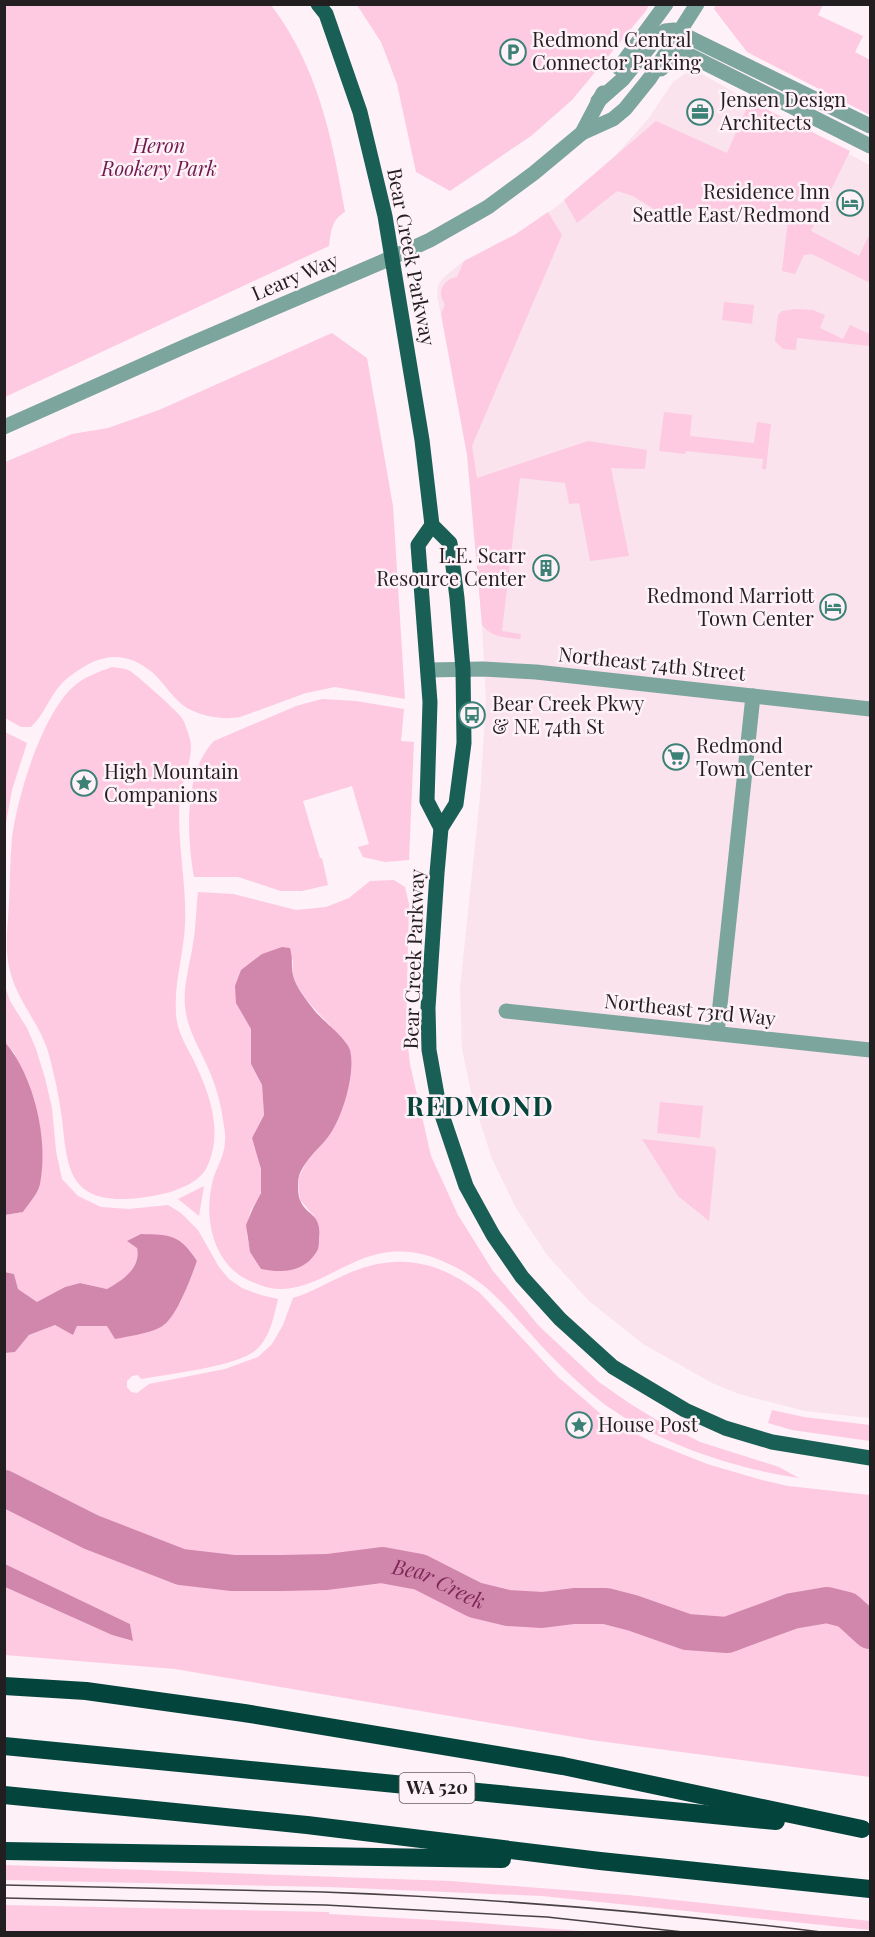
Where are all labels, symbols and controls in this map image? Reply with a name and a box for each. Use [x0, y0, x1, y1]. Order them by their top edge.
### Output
place label: Redmond Central Connector Parking [532, 25, 702, 75]
parking icon: Redmond Central Connector Parking [498, 37, 528, 67]
place label: Jensen Design Architects [719, 85, 846, 135]
office icon: Jensen Design Architects [685, 97, 715, 127]
park label: Heron Rookery Park [100, 131, 217, 181]
street label: Bear Creek Parkway [382, 166, 443, 348]
place label: Residence Inn Seattle East/Redmond [633, 177, 830, 227]
hotel icon: Residence Inn Seattle East/Redmond [835, 188, 865, 218]
street label: Leary Way [247, 245, 342, 306]
place label: L.E. Scarr Resource Center [376, 541, 526, 591]
building icon: L.E. Scarr Resource Center [531, 553, 561, 583]
place label: Redmond Marriott Town Center [647, 581, 815, 631]
hotel icon: Redmond Marriott Town Center [818, 592, 848, 622]
street label: Northeast 74th Street [557, 639, 748, 686]
place label: Bear Creek Pkwy & NE 74th St [492, 689, 644, 739]
bus stop icon: Bear Creek Pkwy & NE 74th St [457, 700, 487, 730]
place label: Redmond Town Center [696, 731, 813, 781]
supermarket icon: Redmond Town Center [661, 742, 691, 772]
place label: High Mountain Companions [104, 757, 239, 807]
place icon: High Mountain Companions [69, 768, 99, 798]
street label: Bear Creek Parkway [396, 868, 429, 1050]
street label: Northeast 73rd Way [603, 986, 777, 1031]
district label: REDMOND [406, 1088, 554, 1123]
place icon: House Post [564, 1410, 594, 1440]
place label: House Post [598, 1410, 699, 1437]
water label: Bear Creek [389, 1551, 488, 1614]
road number: WA 520 [400, 1773, 474, 1803]

